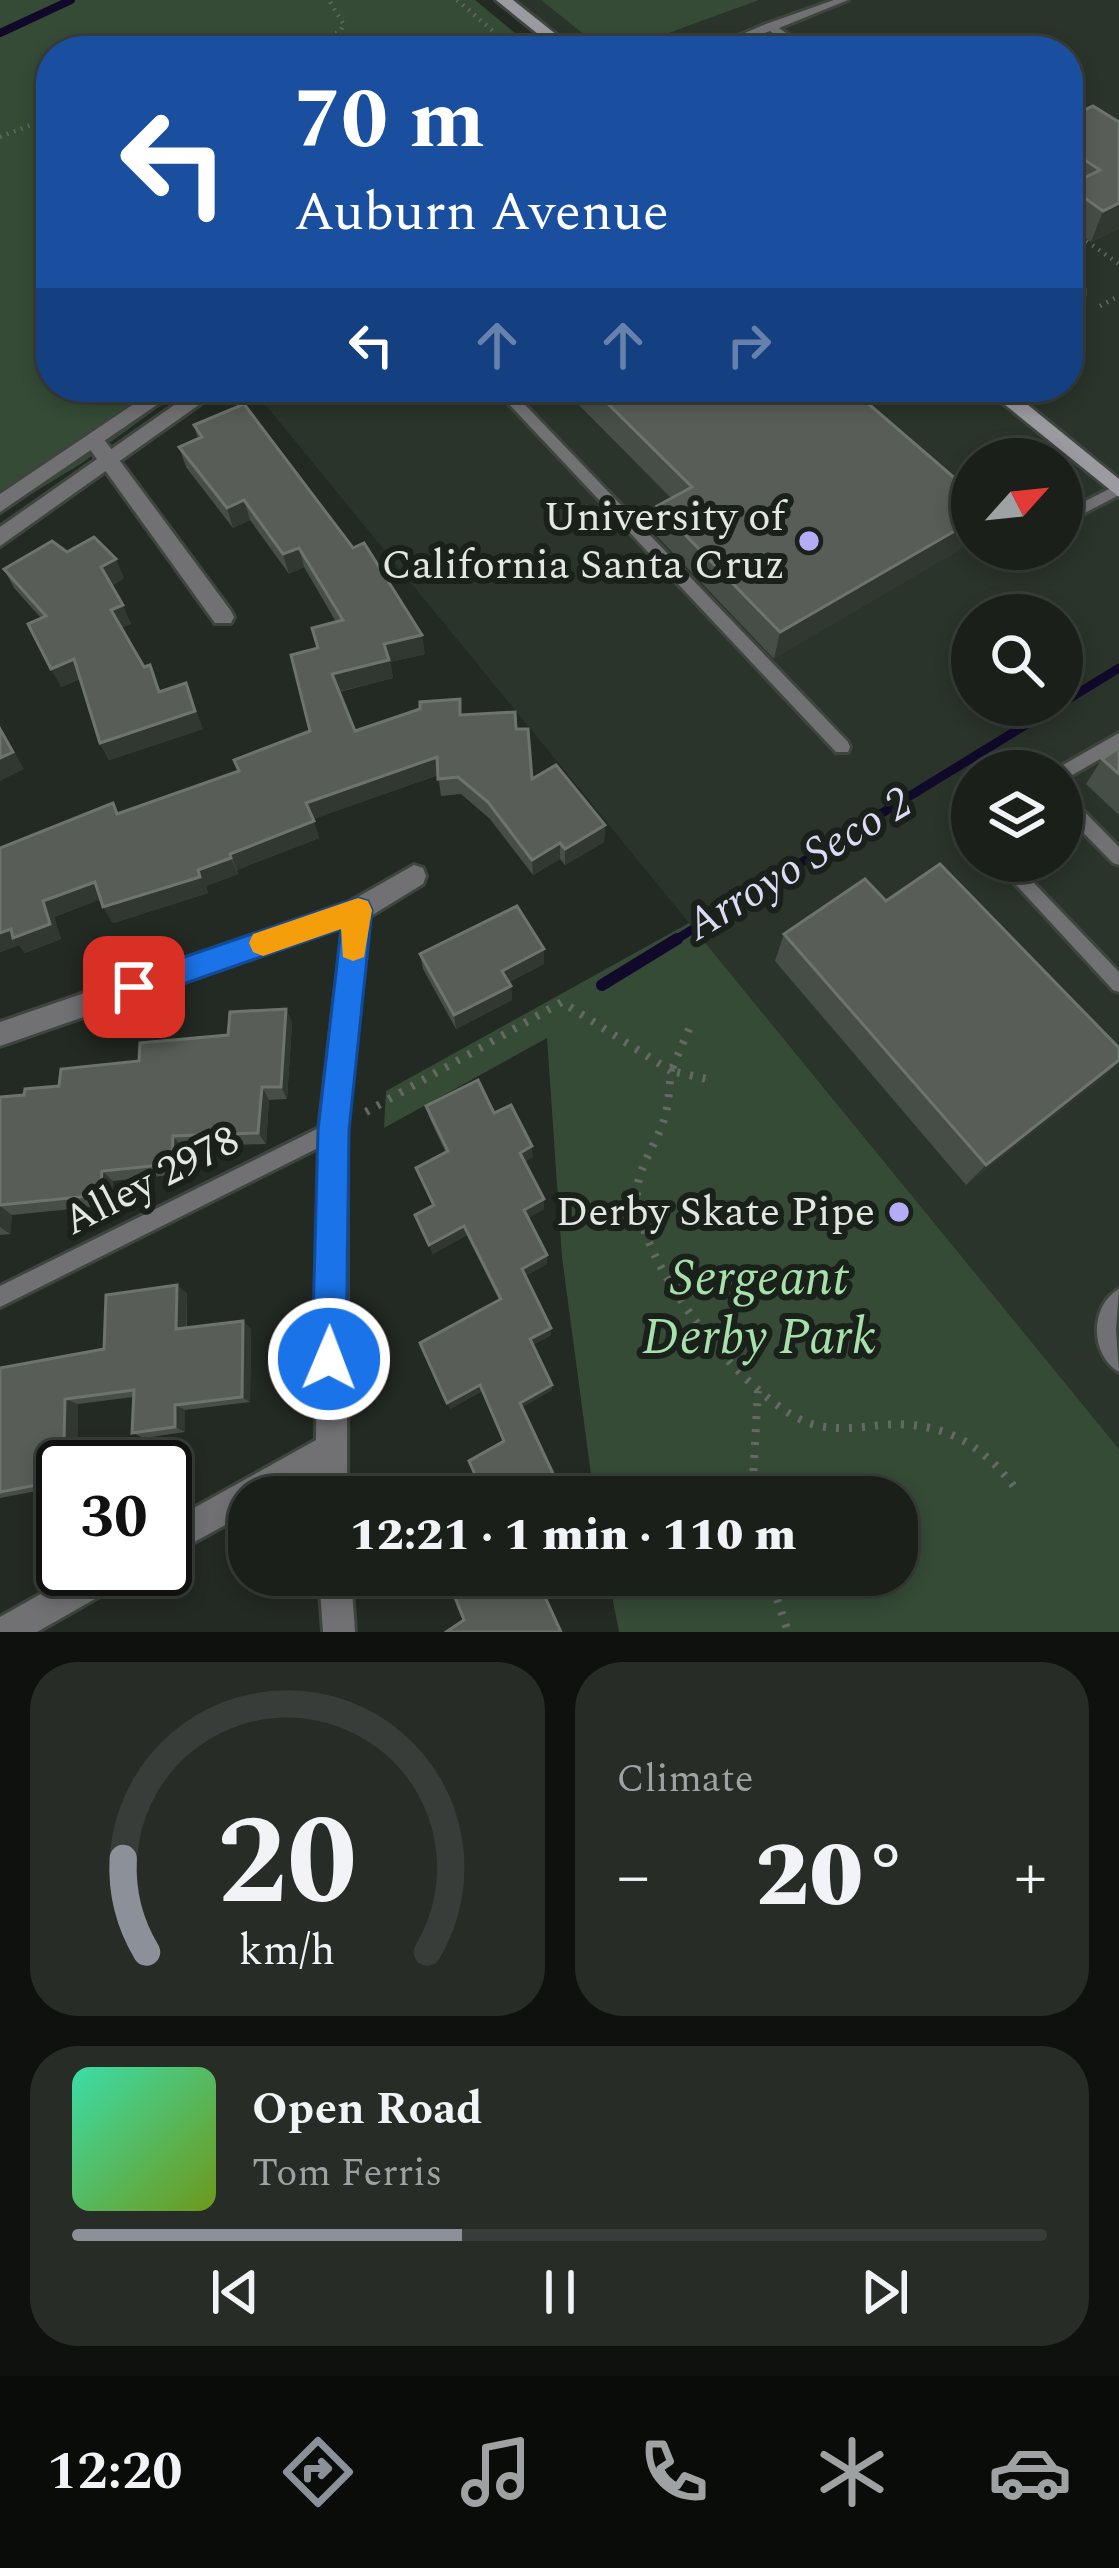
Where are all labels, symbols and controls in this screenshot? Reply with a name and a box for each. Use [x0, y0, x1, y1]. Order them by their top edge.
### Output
text: 70 m [294, 57, 485, 185]
icon: left [96, 84, 252, 240]
text: Auburn Avenue [294, 172, 669, 254]
icon: left [338, 312, 404, 378]
icon: ahead [464, 312, 530, 378]
icon: ahead [590, 312, 656, 378]
icon: right [716, 312, 782, 378]
north arrow [951, 438, 1083, 570]
map controls [951, 438, 1083, 882]
place label: University of California Santa Cruz [382, 486, 789, 597]
marker: University of California Santa Cruz [796, 528, 822, 554]
button: search [951, 594, 1083, 726]
button: layers [951, 750, 1083, 882]
water label: Arroyo Seco 2 [671, 769, 926, 960]
pin [83, 936, 185, 1038]
icon: arrive [101, 954, 167, 1020]
street label: Alley 2978 [52, 1110, 250, 1252]
place label: Derby Skate Pipe [556, 1181, 875, 1244]
marker: Derby Skate Pipe [886, 1199, 912, 1225]
park label: Sergeant Derby Park [642, 1240, 876, 1377]
position arrow [266, 1296, 392, 1422]
speed limit sign: 30 [36, 1440, 192, 1596]
text: 12:21 · 1 min · 110 m [350, 1501, 796, 1570]
text: Climate [617, 1750, 754, 1809]
text: 20 [217, 1769, 357, 1959]
text: 20° [755, 1809, 908, 1946]
text: − [617, 1827, 650, 1928]
text: + [1014, 1827, 1047, 1928]
text: km/h [239, 1919, 336, 1984]
text: Open Road [252, 2075, 483, 2144]
text: Tom Ferris [252, 2144, 442, 2203]
icon: previous [202, 2259, 268, 2325]
icon: pause [527, 2259, 593, 2325]
icon: next [852, 2259, 918, 2325]
icon: directions [276, 2430, 360, 2514]
icon: music [454, 2430, 538, 2514]
icon: phone [632, 2430, 716, 2514]
icon: climate [810, 2430, 894, 2514]
icon: car [988, 2430, 1072, 2514]
text: 12:20 [47, 2431, 183, 2513]

